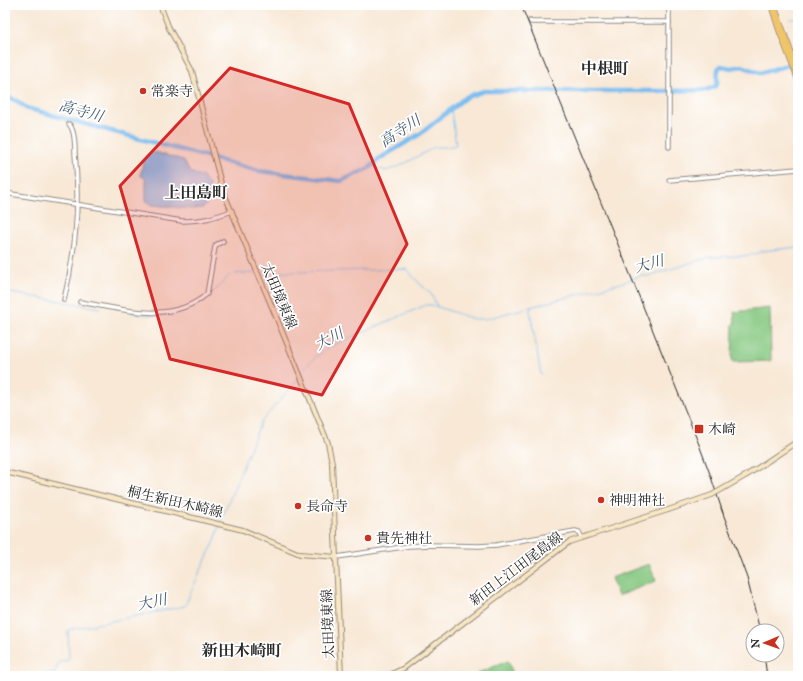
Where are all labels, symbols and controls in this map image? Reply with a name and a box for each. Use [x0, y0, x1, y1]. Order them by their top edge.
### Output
district label: 中根町 [581, 59, 629, 78]
place label: 常楽寺 [151, 83, 193, 100]
marker: 常楽寺 [138, 86, 148, 96]
water label: 高寺川 [57, 96, 107, 126]
water label: 高寺川 [376, 110, 425, 151]
district label: 上田島町 [164, 183, 228, 202]
water label: 大川 [632, 251, 668, 277]
street label: 太田境東線 [258, 260, 300, 332]
water label: 大川 [312, 323, 348, 354]
place label: 木崎 [708, 421, 736, 438]
marker: 木崎 [693, 423, 705, 435]
street label: 桐生新田木崎線 [125, 483, 225, 521]
place label: 神明神社 [609, 492, 665, 509]
marker: 神明神社 [596, 495, 606, 505]
place label: 長命寺 [306, 498, 348, 515]
marker: 長命寺 [293, 501, 303, 511]
street label: 新田上江田尾島線 [466, 529, 566, 609]
place label: 貴先神社 [376, 530, 432, 547]
marker: 貴先神社 [363, 533, 373, 543]
street label: 太田境東線 [318, 589, 338, 659]
water label: 大川 [135, 590, 170, 614]
north arrow [745, 623, 785, 663]
text: N [749, 638, 762, 648]
district label: 新田木崎町 [201, 641, 282, 660]

